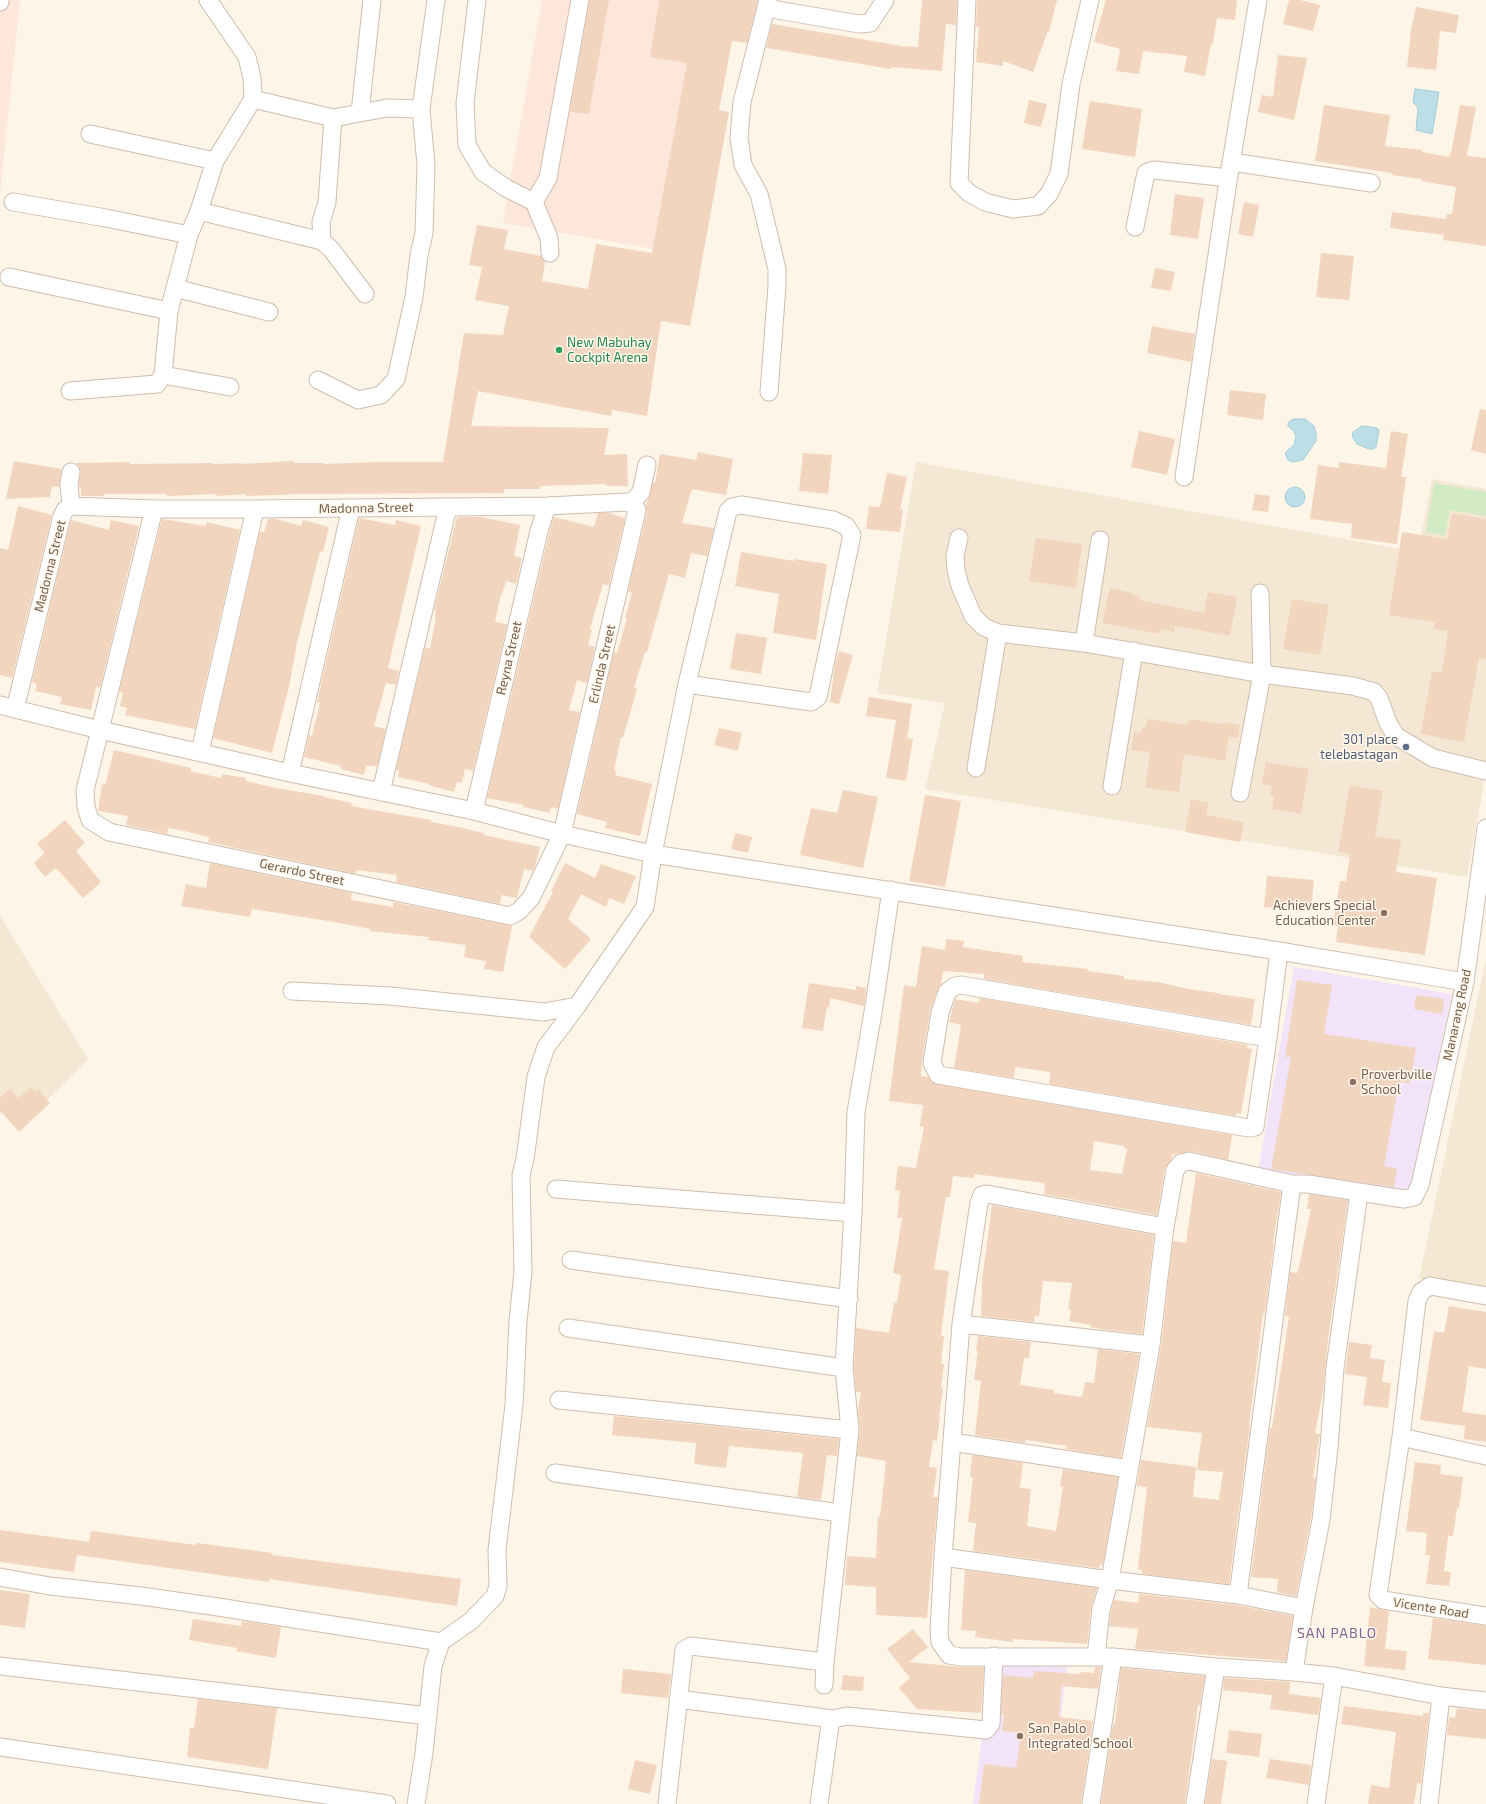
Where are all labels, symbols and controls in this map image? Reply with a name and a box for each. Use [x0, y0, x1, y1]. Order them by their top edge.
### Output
place label: New Mabuhay Cockpit Arena [567, 335, 652, 366]
marker: New Mabuhay Cockpit Arena [554, 345, 564, 355]
street label: Madonna Street [319, 499, 413, 517]
street label: Madonna Street [31, 518, 69, 614]
street label: Reyna Street [493, 619, 525, 697]
street label: Erlinda Street [585, 623, 619, 705]
place label: 301 place telebastagan [1320, 732, 1398, 763]
marker: 301 place telebastagan [1401, 742, 1411, 752]
street label: Gerardo Street [258, 855, 346, 889]
place label: Achievers Special Education Center [1273, 898, 1376, 929]
marker: Achievers Special Education Center [1379, 908, 1389, 918]
street label: Manarang Road [1440, 968, 1474, 1062]
place label: Proverbville School [1361, 1067, 1432, 1098]
marker: Proverbville School [1348, 1077, 1358, 1087]
street label: Vicente Road [1392, 1594, 1470, 1622]
district label: SAN PABLO [1297, 1625, 1377, 1641]
place label: San Pablo Integrated School [1028, 1721, 1133, 1752]
marker: San Pablo Integrated School [1015, 1731, 1025, 1741]

